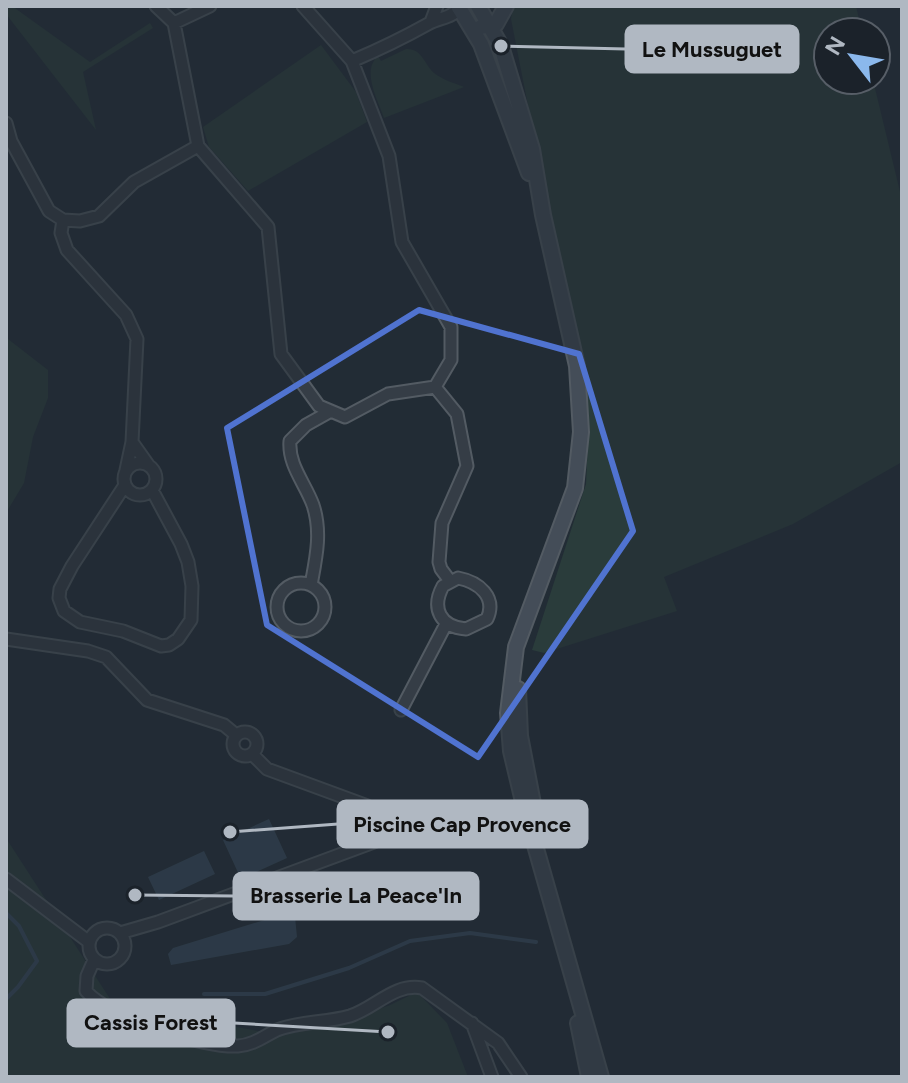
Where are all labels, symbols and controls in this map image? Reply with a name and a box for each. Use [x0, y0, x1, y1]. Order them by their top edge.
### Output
north arrow [812, 16, 892, 96]
callout: Le Mussuguet [626, 26, 798, 72]
text: N [819, 32, 851, 60]
text: Le Mussuguet [642, 36, 782, 63]
callout: Piscine Cap Provence [338, 801, 587, 847]
text: Piscine Cap Provence [353, 811, 571, 838]
callout: Brasserie La Peace'In [234, 873, 478, 919]
text: Brasserie La Peace'In [250, 882, 462, 909]
callout: Cassis Forest [68, 1000, 234, 1046]
text: Cassis Forest [84, 1009, 218, 1036]

